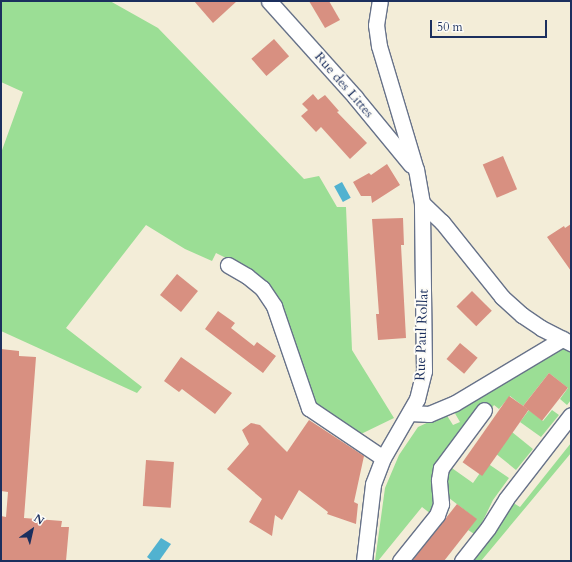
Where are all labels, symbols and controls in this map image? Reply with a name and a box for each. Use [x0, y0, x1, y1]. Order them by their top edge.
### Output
scale bar [432, 12, 549, 38]
text: 50 m [437, 19, 463, 35]
street label: Rue des Littes [311, 49, 377, 121]
street label: Rue Paul Rollat [412, 289, 432, 381]
north arrow [12, 510, 52, 550]
text: N [31, 511, 47, 529]

